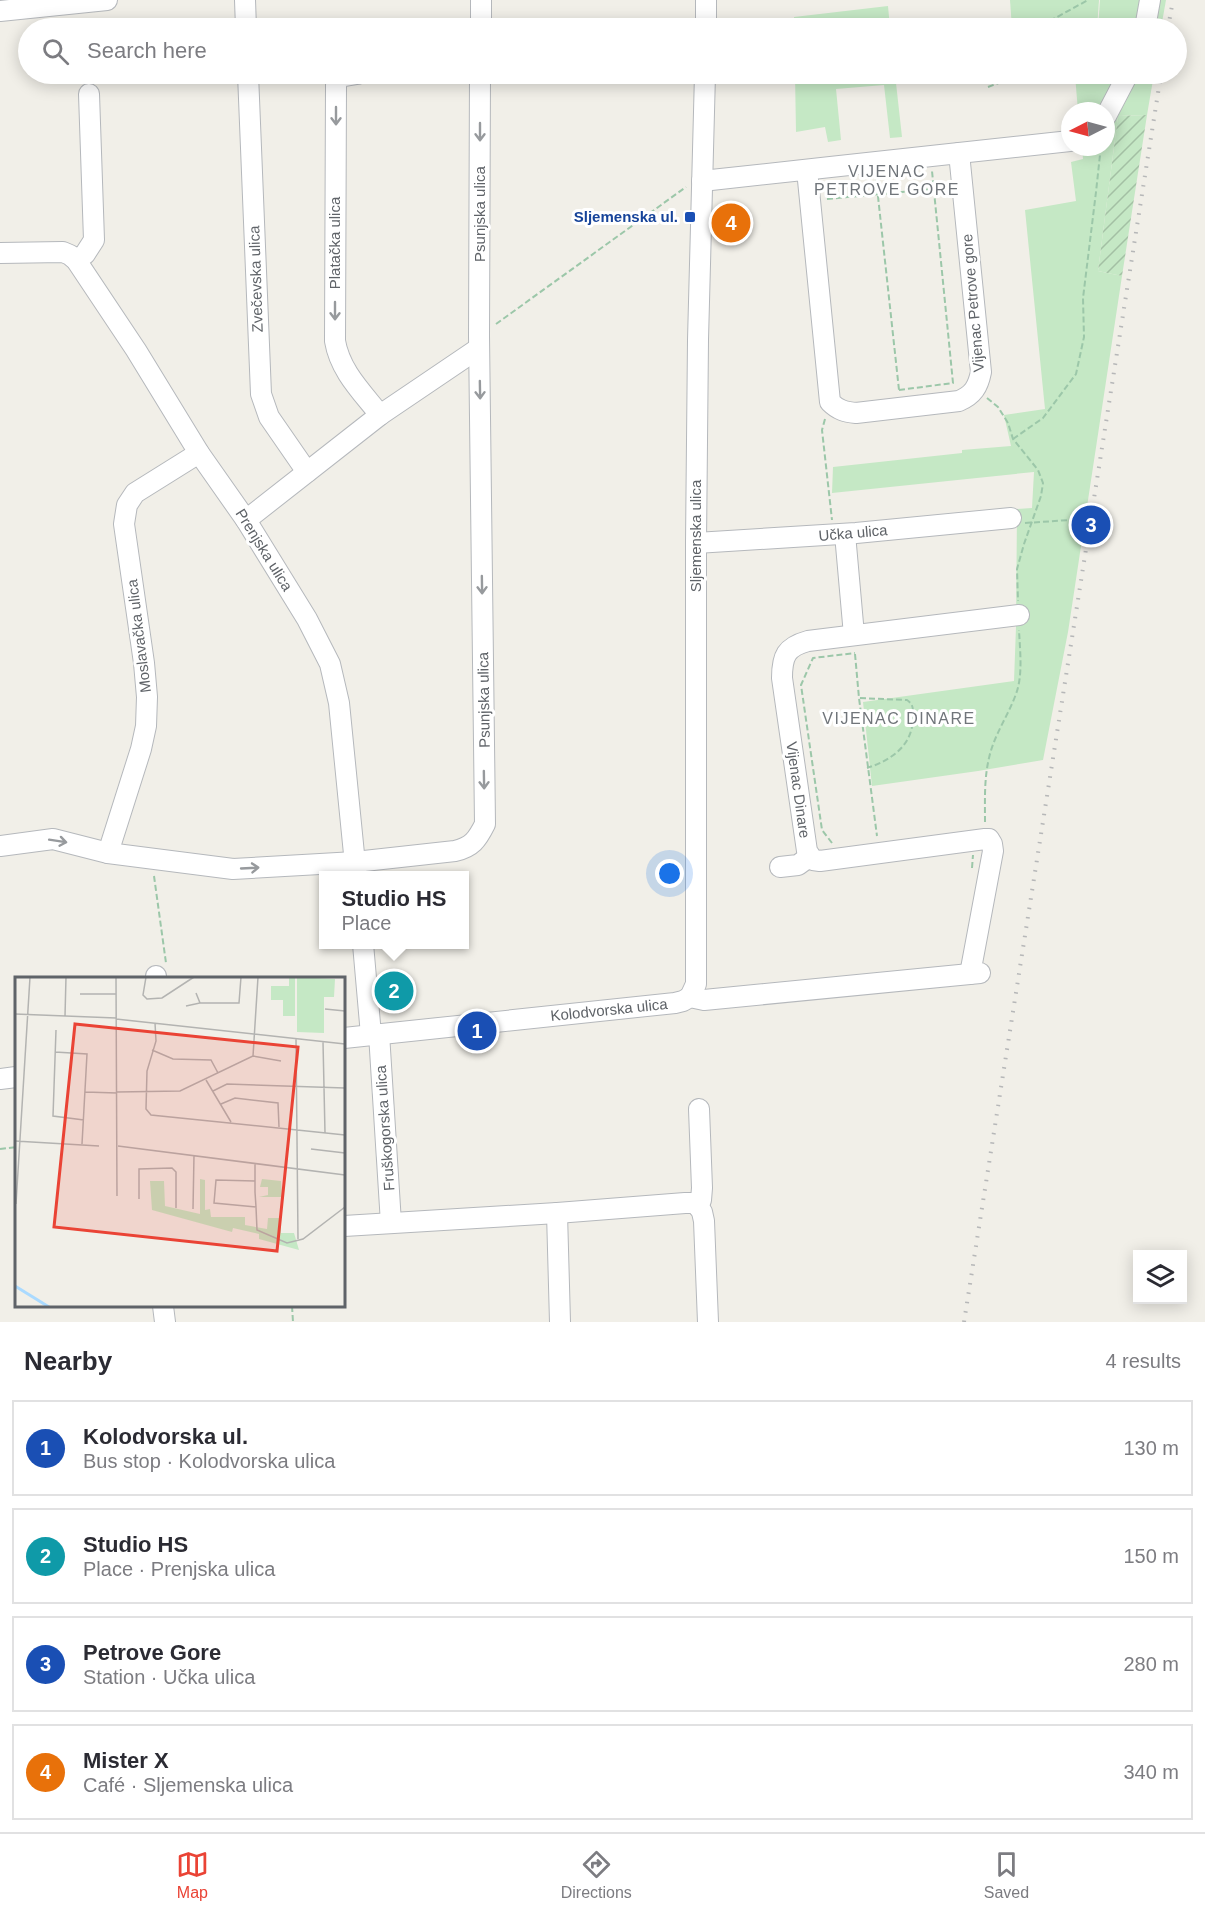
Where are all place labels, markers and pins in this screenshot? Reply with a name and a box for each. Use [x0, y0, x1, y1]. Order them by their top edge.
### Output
pin: 4 [712, 200, 750, 246]
place label: Sljemenska ul. [574, 208, 678, 225]
marker: Sljemenska ul. [683, 210, 697, 224]
pin: 3 [1072, 502, 1110, 548]
pin: 2 [374, 968, 414, 1014]
pin: 1 [458, 1008, 496, 1054]

